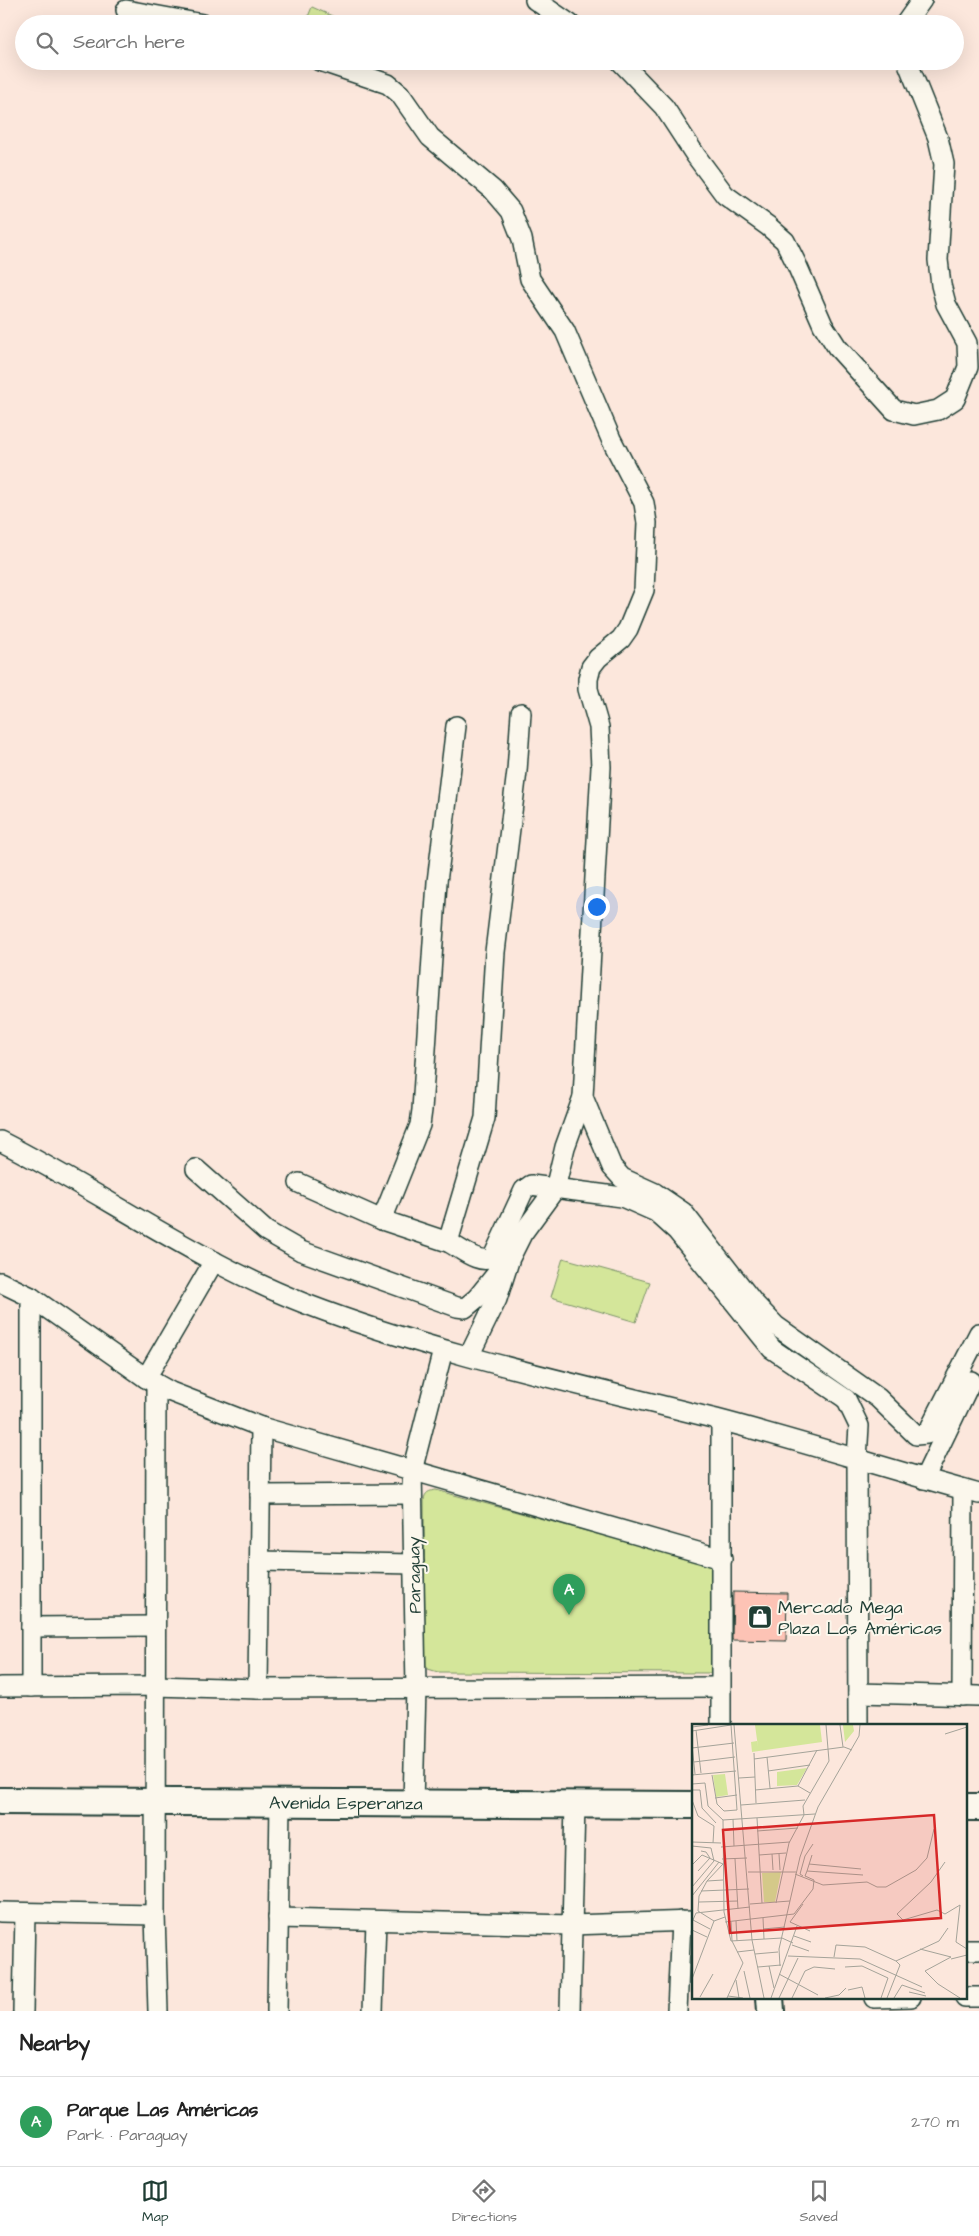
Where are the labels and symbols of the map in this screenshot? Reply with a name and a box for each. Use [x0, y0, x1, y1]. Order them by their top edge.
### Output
your location [584, 894, 610, 920]
street label: Paraguay [401, 1536, 429, 1614]
pin: A [553, 1574, 585, 1615]
place label: Mercado Mega Plaza Las Américas [778, 1595, 942, 1641]
shop icon: Mercado Mega Plaza Las Américas [747, 1604, 773, 1630]
inset map [692, 1724, 966, 1998]
street label: Avenida Esperanza [269, 1791, 423, 1816]

